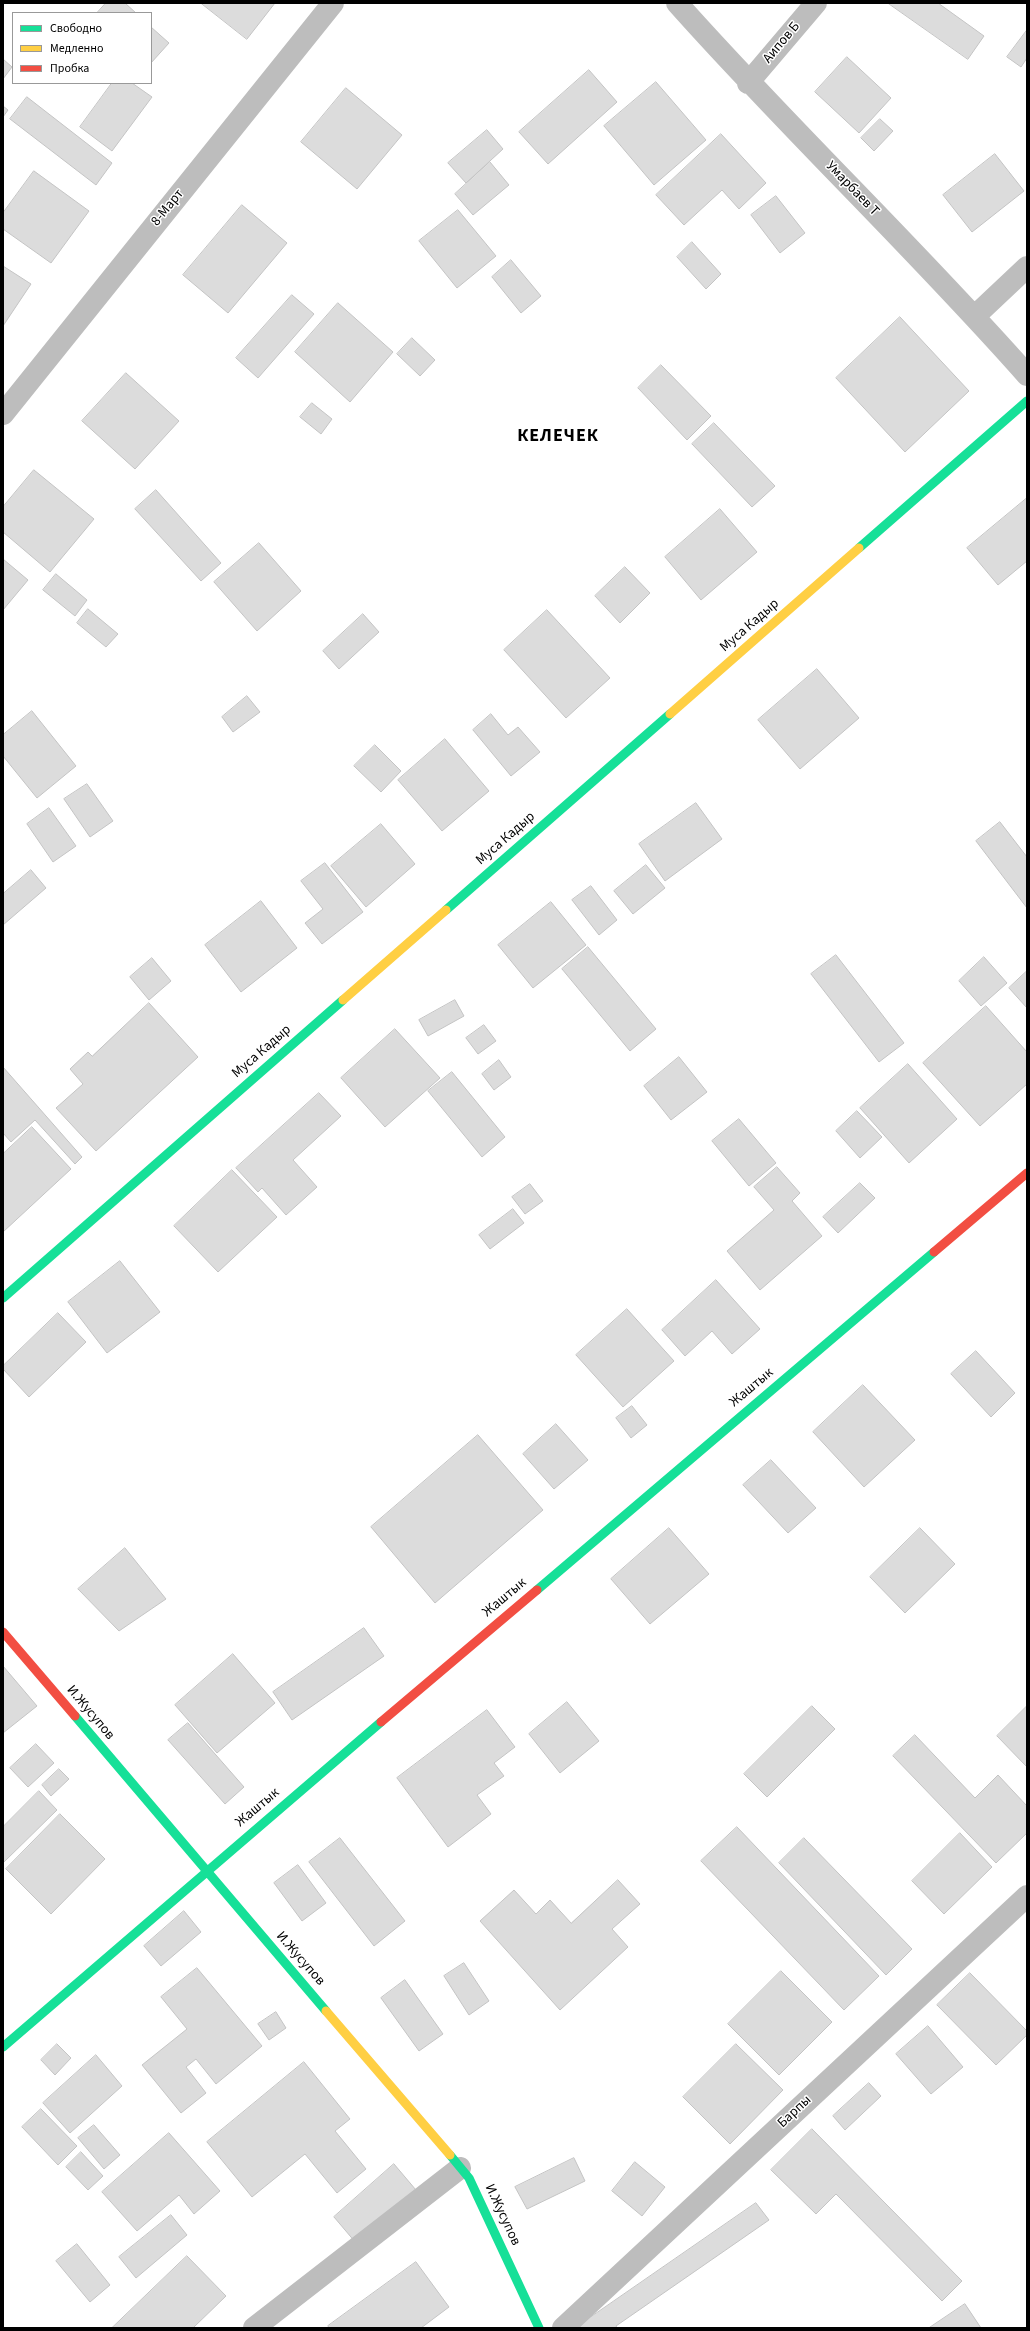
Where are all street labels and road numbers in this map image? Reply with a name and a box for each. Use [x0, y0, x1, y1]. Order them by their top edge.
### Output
street label: Аипов Б [760, 19, 804, 67]
street label: Умарбаев Т [822, 158, 882, 220]
street label: 8-Март [148, 186, 188, 230]
street label: Муса Кадыр [717, 596, 783, 656]
street label: Муса Кадыр [473, 809, 539, 869]
street label: Муса Кадыр [229, 1022, 295, 1082]
street label: Жаштык [727, 1365, 777, 1411]
street label: Жаштык [480, 1575, 530, 1621]
street label: И.Жусупов [62, 1682, 118, 1744]
street label: Жаштык [233, 1785, 283, 1831]
street label: И.Жусупов [272, 1929, 328, 1989]
street label: Барпы [775, 2092, 815, 2132]
street label: И.Жусупов [480, 2182, 524, 2248]

